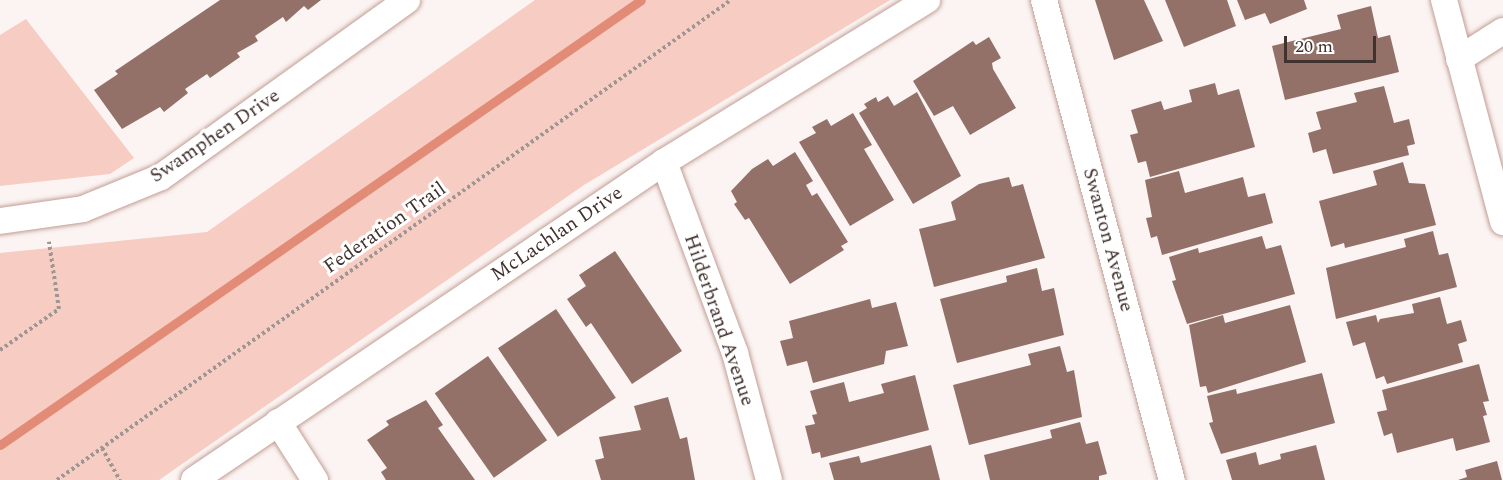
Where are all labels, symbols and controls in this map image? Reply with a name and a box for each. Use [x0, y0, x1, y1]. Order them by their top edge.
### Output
scale bar [1287, 24, 1378, 62]
text: 20 m [1295, 33, 1333, 60]
street label: Swamphen Drive [146, 84, 284, 188]
street label: Swanton Avenue [1077, 165, 1139, 315]
street label: Federation Trail [319, 177, 451, 279]
street label: McLachlan Drive [487, 181, 627, 287]
street label: Hilderbrand Avenue [678, 231, 760, 409]

